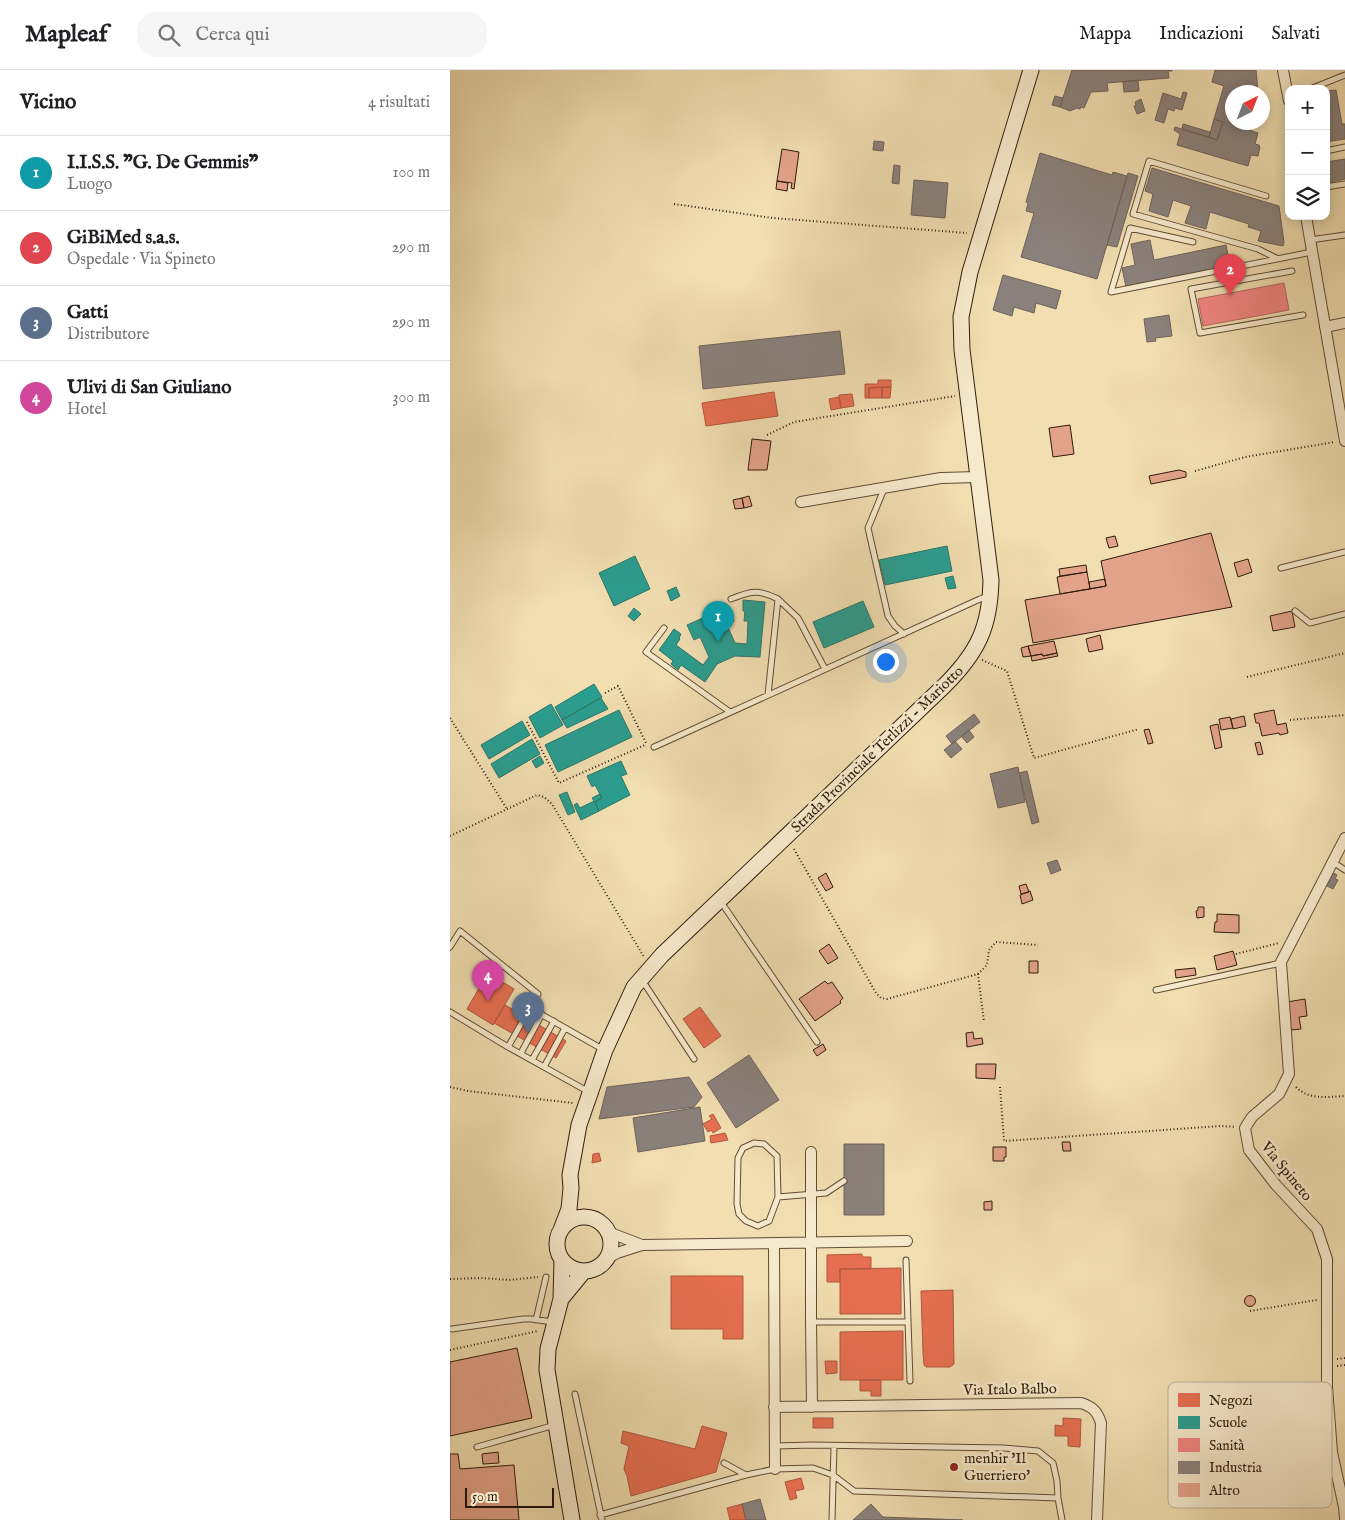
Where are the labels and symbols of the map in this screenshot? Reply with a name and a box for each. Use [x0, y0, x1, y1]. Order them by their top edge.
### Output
north arrow [1225, 85, 1270, 130]
pin: 2 [1214, 254, 1246, 295]
pin: 1 [702, 601, 734, 642]
your location [873, 649, 899, 675]
street label: Strada Provinciale Terlizzi - Mariotto [787, 662, 968, 837]
pin: 4 [472, 960, 504, 1001]
pin: 3 [512, 992, 544, 1033]
street label: Via Spineto [1256, 1137, 1316, 1205]
street label: Via Italo Balbo [962, 1379, 1057, 1400]
legend [1168, 1382, 1332, 1508]
text: Negozi [1209, 1392, 1253, 1410]
text: Scuole [1209, 1414, 1248, 1432]
text: Sanità [1209, 1437, 1245, 1455]
place label: menhir 'Il Guerriero' [964, 1449, 1030, 1485]
text: Industria [1209, 1459, 1263, 1477]
marker: menhir 'Il Guerriero' [948, 1461, 960, 1473]
text: Altro [1208, 1482, 1240, 1500]
scale bar [465, 1485, 554, 1508]

